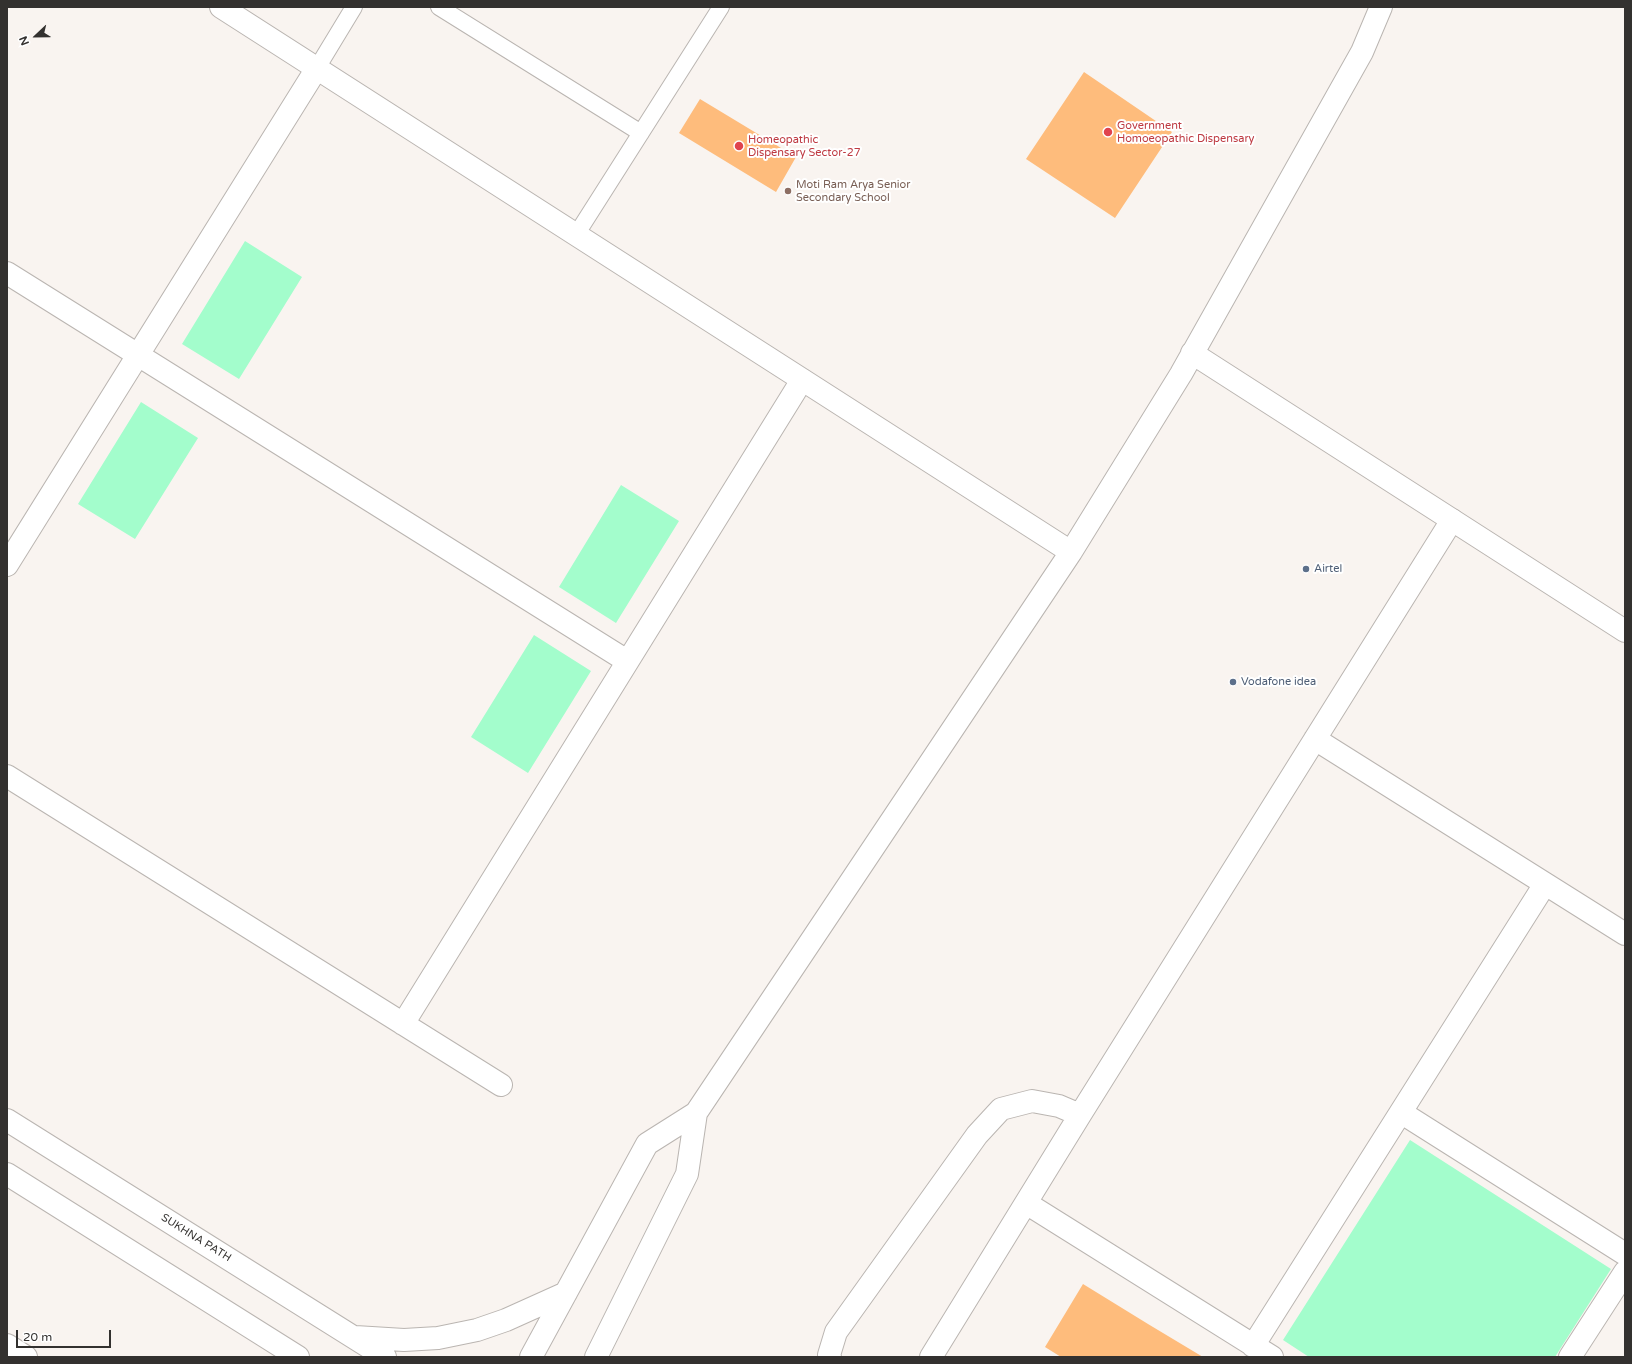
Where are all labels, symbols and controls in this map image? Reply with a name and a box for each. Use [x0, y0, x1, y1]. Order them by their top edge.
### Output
north arrow [16, 16, 56, 56]
text: N [17, 34, 32, 47]
place label: Government Homoeopathic Dispensary [1117, 119, 1255, 145]
marker: Government Homoeopathic Dispensary [1102, 126, 1114, 138]
place label: Homeopathic Dispensary Sector-27 [748, 133, 861, 159]
marker: Homeopathic Dispensary Sector-27 [733, 140, 745, 152]
place label: Moti Ram Arya Senior Secondary School [796, 178, 910, 204]
marker: Moti Ram Arya Senior Secondary School [783, 186, 793, 196]
place label: Airtel [1314, 562, 1342, 576]
marker: Airtel [1301, 564, 1311, 574]
place label: Vodafone idea [1241, 675, 1316, 689]
marker: Vodafone idea [1228, 677, 1238, 687]
street label: SUKHNA PATH [159, 1211, 233, 1265]
scale bar [18, 1322, 113, 1348]
text: 20 m [23, 1330, 52, 1344]

